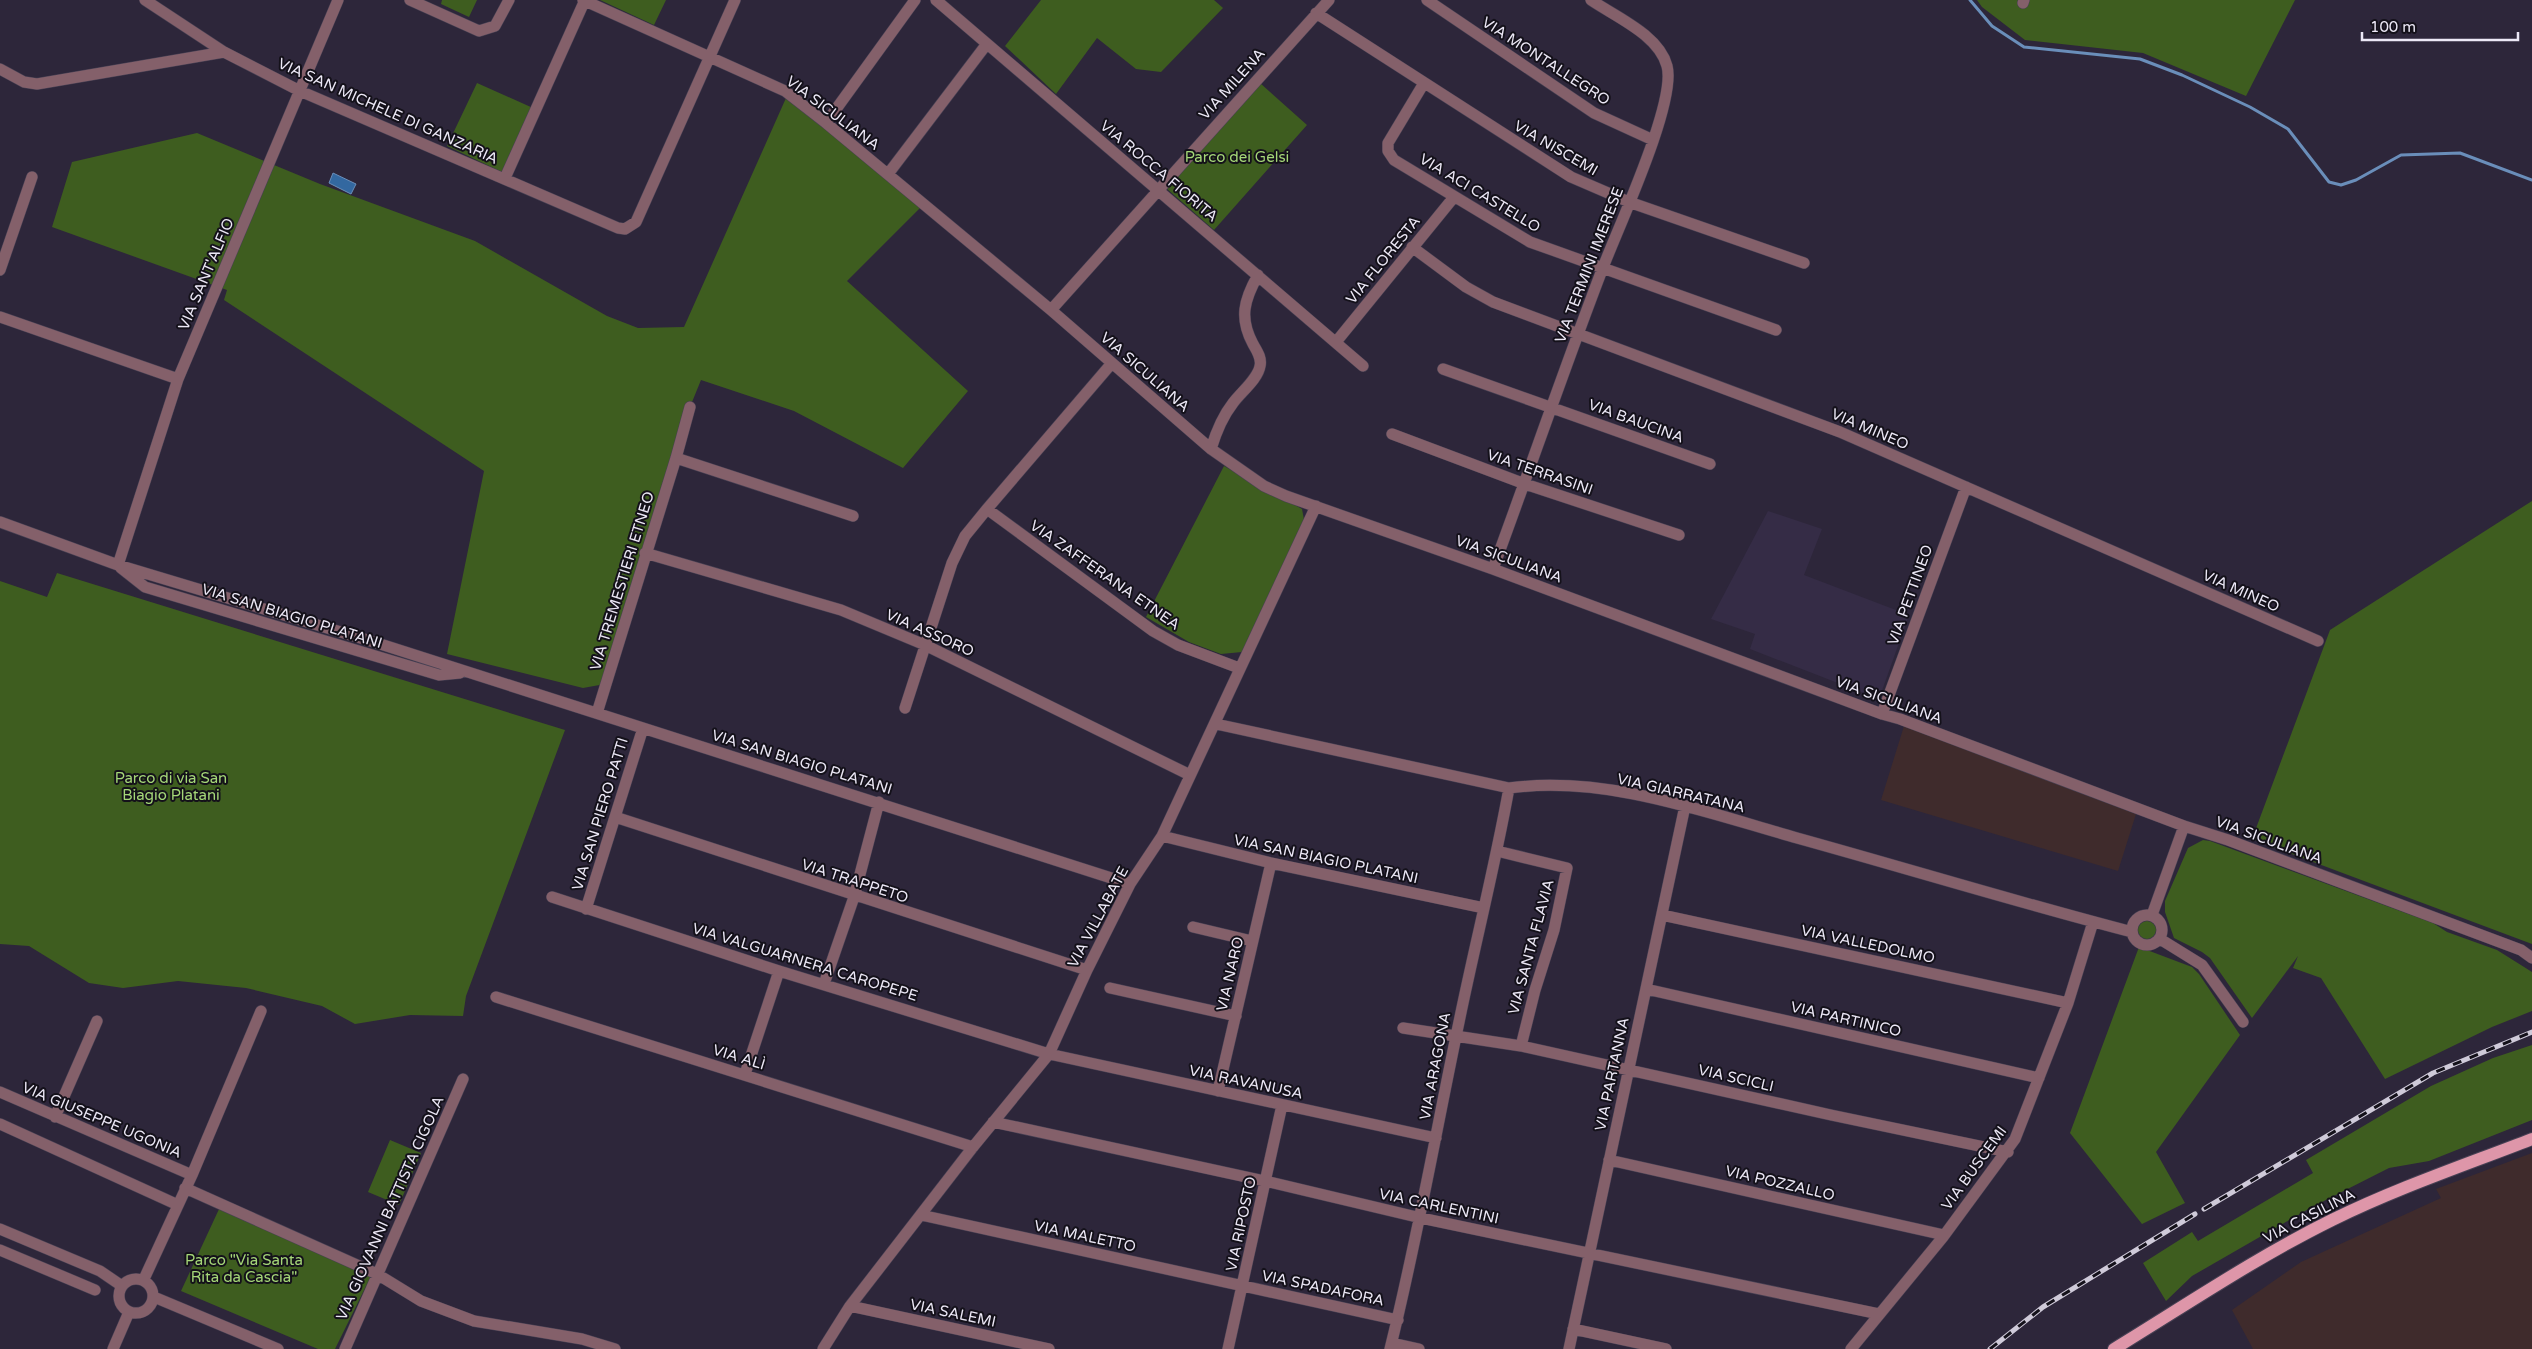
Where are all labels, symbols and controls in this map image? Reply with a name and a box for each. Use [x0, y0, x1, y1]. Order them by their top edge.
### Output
scale bar [2362, 10, 2518, 42]
street label: VIA MONTALLEGRO [1479, 13, 1613, 109]
text: 100 m [2370, 18, 2416, 36]
street label: VIA MILENA [1195, 45, 1269, 123]
street label: VIA SAN MICHELE DI GANZARIA [275, 54, 501, 168]
street label: VIA SICULIANA [783, 72, 883, 154]
street label: VIA ROCCA FIORITA [1096, 116, 1222, 226]
street label: VIA NISCEMI [1511, 117, 1601, 179]
park label: Parco dei Gelsi [1185, 148, 1289, 166]
street label: VIA ACI CASTELLO [1416, 150, 1544, 236]
street label: VIA TERMINI IMERESE [1551, 184, 1627, 346]
street label: VIA FLORESTA [1342, 212, 1424, 308]
street label: VIA SANT'ALFIO [174, 215, 238, 333]
street label: VIA SICULIANA [1097, 328, 1193, 416]
street label: VIA BAUCINA [1586, 395, 1686, 447]
street label: VIA MINEO [1829, 405, 1911, 453]
street label: VIA TERRASINI [1485, 445, 1595, 499]
street label: VIA TREMESTIERI ETNEO [586, 489, 658, 673]
street label: VIA ZAFFERANA ETNEA [1027, 516, 1183, 634]
street label: VIA SICULIANA [1453, 531, 1565, 587]
street label: VIA PETTINEO [1883, 542, 1937, 648]
street label: VIA MINEO [2200, 566, 2282, 616]
street label: VIA SAN BIAGIO PLATANI [200, 580, 384, 652]
street label: VIA ASSORO [883, 606, 977, 660]
street label: VIA SICULIANA [1833, 672, 1945, 728]
street label: VIA SAN BIAGIO PLATANI [710, 726, 894, 798]
street label: VIA SAN PIERO PATTI [568, 735, 632, 893]
park label: Parco di via San Biagio Platani [115, 769, 227, 804]
street label: VIA GIARRATANA [1615, 770, 1747, 816]
street label: VIA SICULIANA [2213, 812, 2325, 868]
street label: VIA SAN BIAGIO PLATANI [1232, 831, 1420, 887]
street label: VIA TRAPPETO [799, 855, 911, 907]
street label: VIA VILLABATE [1064, 863, 1132, 971]
street label: VIA SANTA FLAVIA [1504, 877, 1558, 1017]
street label: VIA VALGUARNERA CAROPEPE [690, 919, 920, 1005]
street label: VIA VALLEDOLMO [1799, 921, 1937, 967]
street label: VIA NARO [1213, 935, 1247, 1013]
street label: VIA PARTINICO [1789, 998, 1903, 1040]
street label: VIA ARAGONA [1416, 1011, 1454, 1121]
street label: VIA PARTANNA [1591, 1016, 1633, 1132]
street label: VIA ALÌ [711, 1041, 767, 1073]
street label: VIA RAVANUSA [1188, 1061, 1304, 1103]
street label: VIA SCICLI [1696, 1061, 1776, 1095]
street label: VIA GIUSEPPE UGONIA [19, 1078, 185, 1162]
street label: VIA GIOVANNI BATTISTA CIGOLA [332, 1093, 448, 1323]
street label: VIA BUSCEMI [1937, 1122, 2011, 1214]
street label: VIA POZZALLO [1723, 1162, 1837, 1204]
street label: VIA RIPOSTO [1222, 1175, 1260, 1273]
street label: VIA CARLENTINI [1377, 1185, 1501, 1227]
street label: VIA CASILINA [2260, 1185, 2358, 1247]
street label: VIA MALETTO [1032, 1216, 1138, 1256]
park label: Parco "Via Santa Rita da Cascia" [185, 1251, 303, 1286]
street label: VIA SPADAFORA [1260, 1266, 1386, 1310]
street label: VIA SALEMI [908, 1295, 998, 1331]

